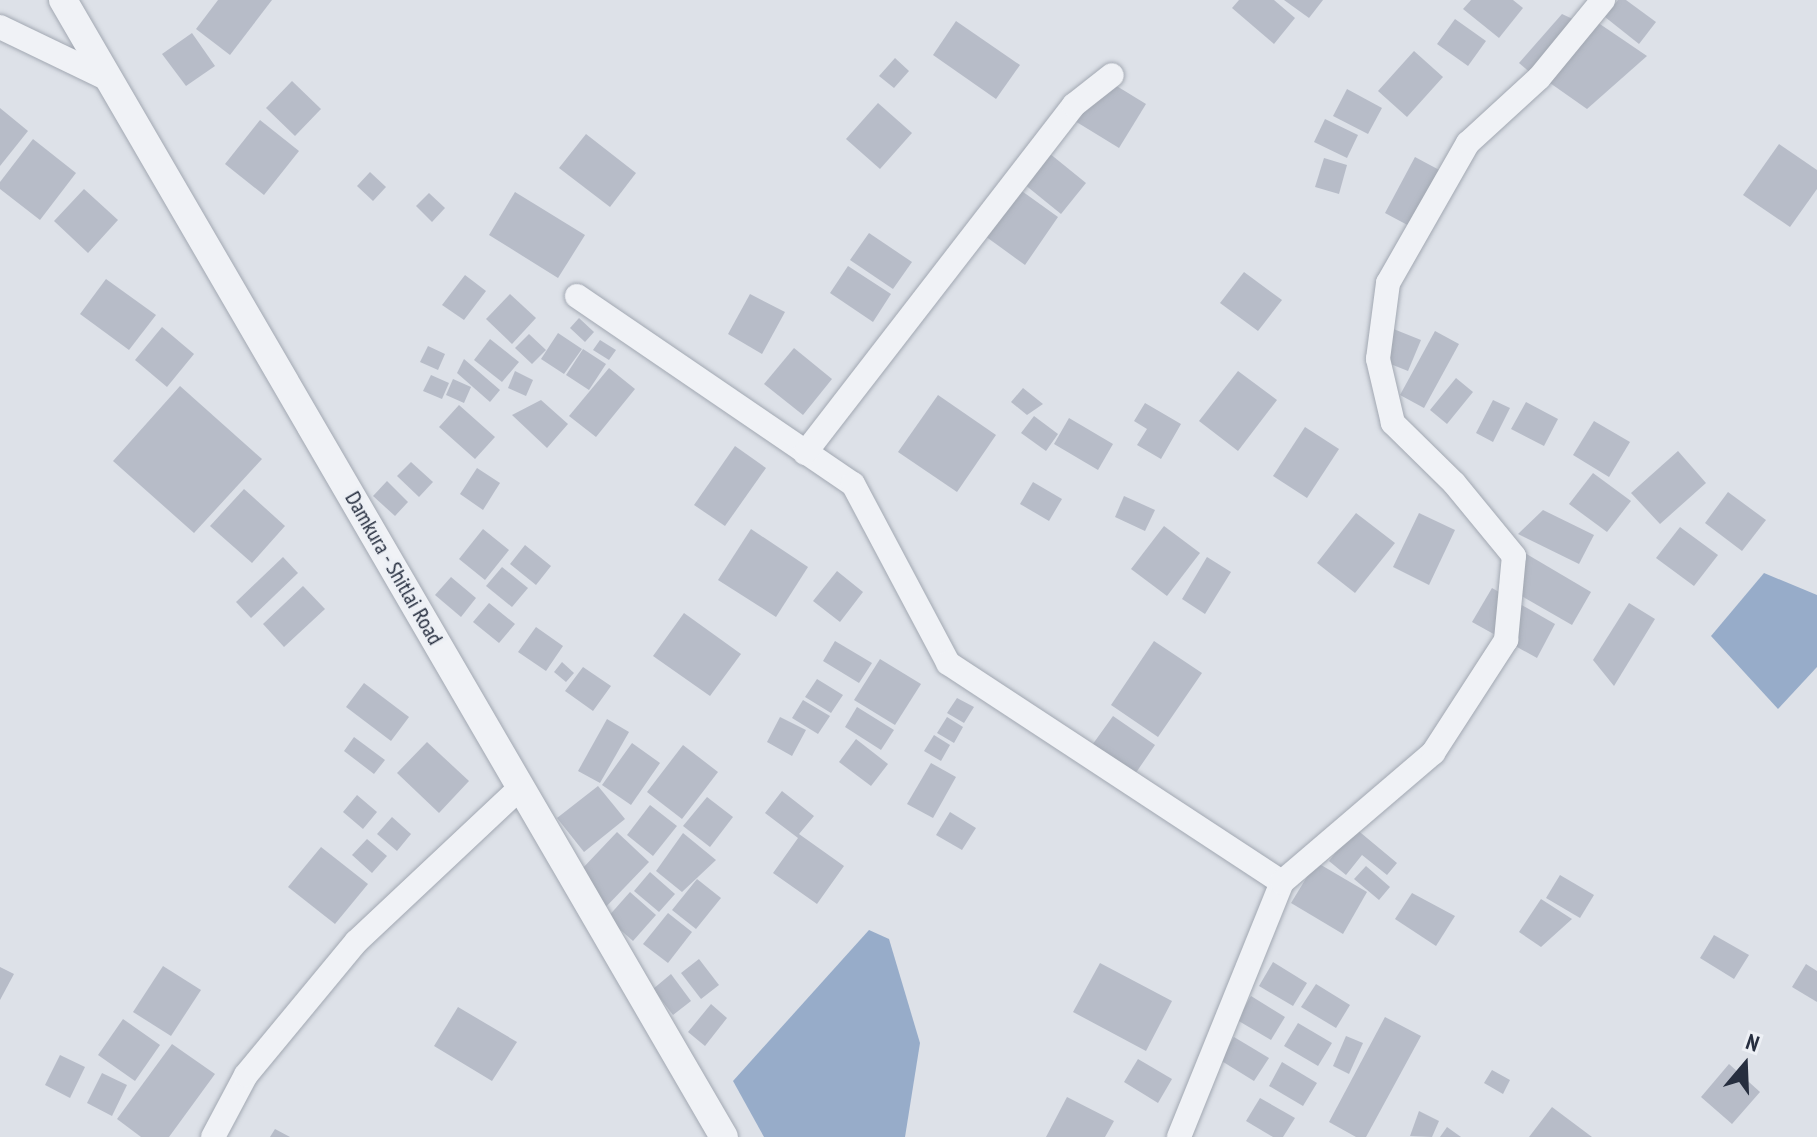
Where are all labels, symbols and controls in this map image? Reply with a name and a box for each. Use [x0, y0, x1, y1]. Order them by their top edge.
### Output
street label: Damkura - Shitlai Road [339, 486, 449, 650]
north arrow [1705, 1025, 1785, 1105]
text: N [1743, 1027, 1763, 1057]

